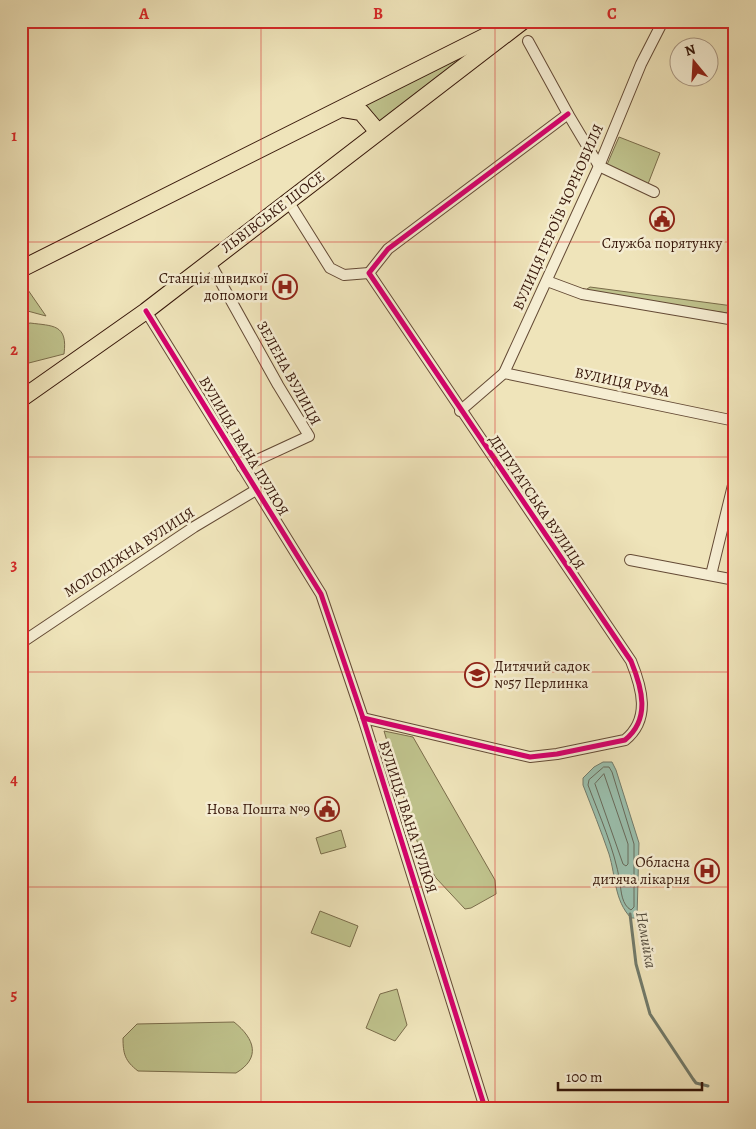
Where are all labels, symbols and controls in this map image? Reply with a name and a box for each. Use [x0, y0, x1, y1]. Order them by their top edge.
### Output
text: A [138, 3, 150, 25]
text: B [373, 3, 383, 25]
text: C [607, 3, 617, 25]
north arrow [668, 38, 718, 88]
text: N [682, 40, 698, 61]
street label: ВУЛИЦЯ ГЕРОЇВ ЧОРНОБИЛЯ [508, 121, 608, 313]
text: 1 [11, 125, 17, 147]
street label: ЛЬВІВСЬКЕ ШОСЕ [217, 166, 329, 258]
public building icon: Служба порятунку [649, 206, 675, 232]
place label: Служба порятунку [602, 233, 722, 253]
place label: Станція швидкої допомоги [159, 268, 268, 305]
hospital icon: Станція швидкої допомоги [272, 274, 298, 300]
street label: ЗЕЛЕНА ВУЛИЦЯ [252, 317, 326, 429]
text: 2 [10, 339, 18, 361]
street label: ВУЛИЦЯ РУФА [573, 362, 671, 402]
street label: ВУЛИЦЯ ІВАНА ПУЛЮЯ [194, 373, 294, 519]
street label: ДЕПУТАТСЬКА ВУЛИЦЯ [484, 431, 590, 573]
street label: МОЛОДІЖНА ВУЛИЦЯ [60, 502, 198, 602]
text: 3 [11, 554, 18, 576]
place label: Дитячий садок №57 Перлинка [494, 656, 590, 693]
school or university icon: Дитячий садок №57 Перлинка [464, 662, 490, 688]
street label: ВУЛИЦЯ ІВАНА ПУЛЮЯ [374, 738, 442, 896]
text: 4 [10, 769, 18, 791]
public building icon: Нова Пошта №9 [314, 796, 340, 822]
place label: Нова Пошта №9 [207, 799, 310, 819]
place label: Обласна дитяча лікарня [592, 852, 690, 889]
hospital icon: Обласна дитяча лікарня [694, 858, 720, 884]
water label: Немийка [630, 910, 662, 970]
text: 5 [11, 984, 18, 1006]
scale bar [558, 1059, 702, 1091]
text: 100 m [566, 1067, 603, 1087]

